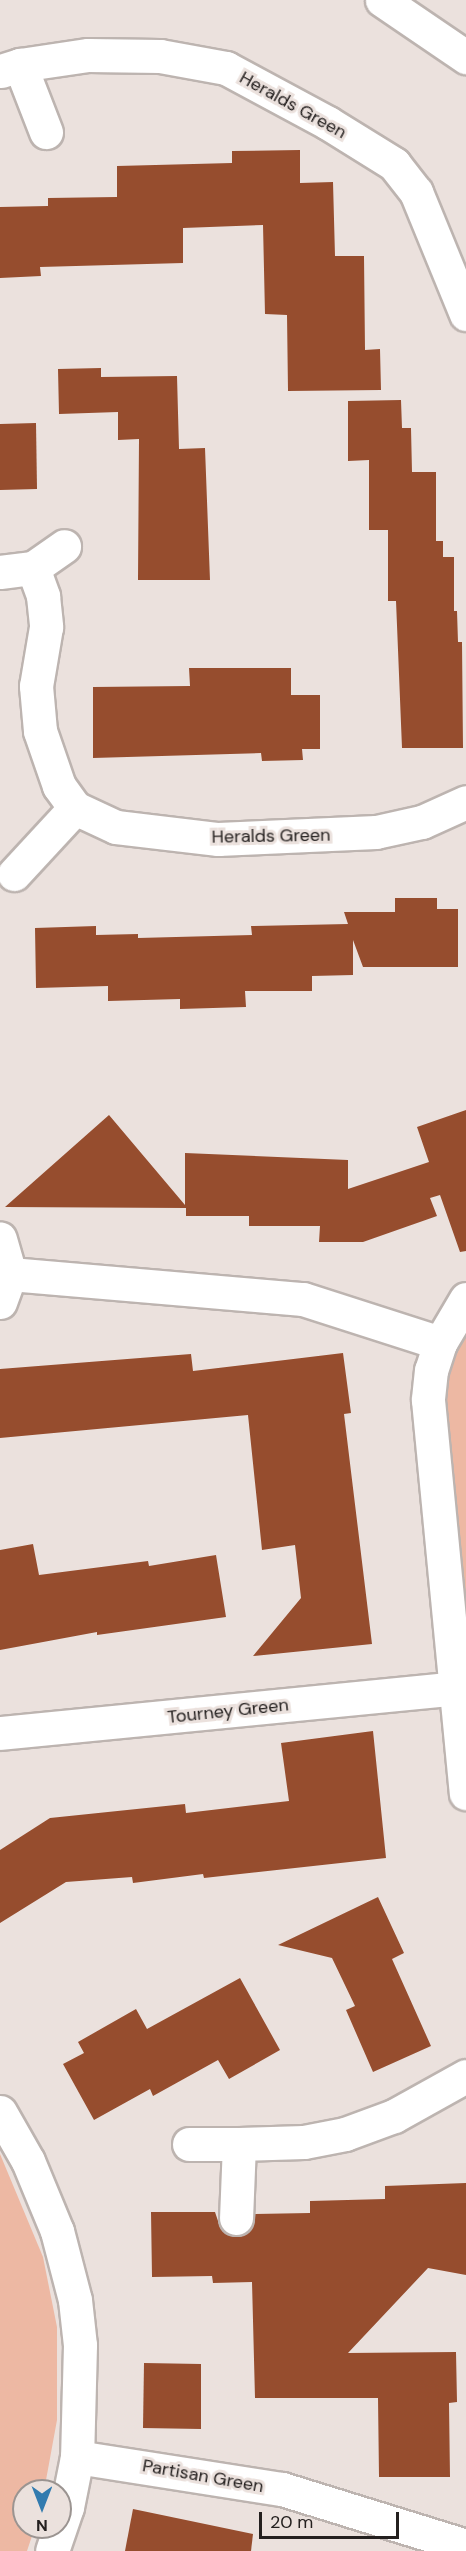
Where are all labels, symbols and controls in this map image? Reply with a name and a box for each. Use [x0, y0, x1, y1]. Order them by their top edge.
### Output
street label: Heralds Green [236, 67, 350, 143]
street label: Heralds Green [211, 824, 331, 848]
street label: Tourney Green [166, 1694, 290, 1728]
street label: Partisan Green [141, 2455, 265, 2497]
north arrow [12, 2479, 72, 2539]
scale bar [262, 2500, 402, 2538]
text: 20 m [270, 2510, 313, 2534]
text: N [36, 2515, 48, 2536]

